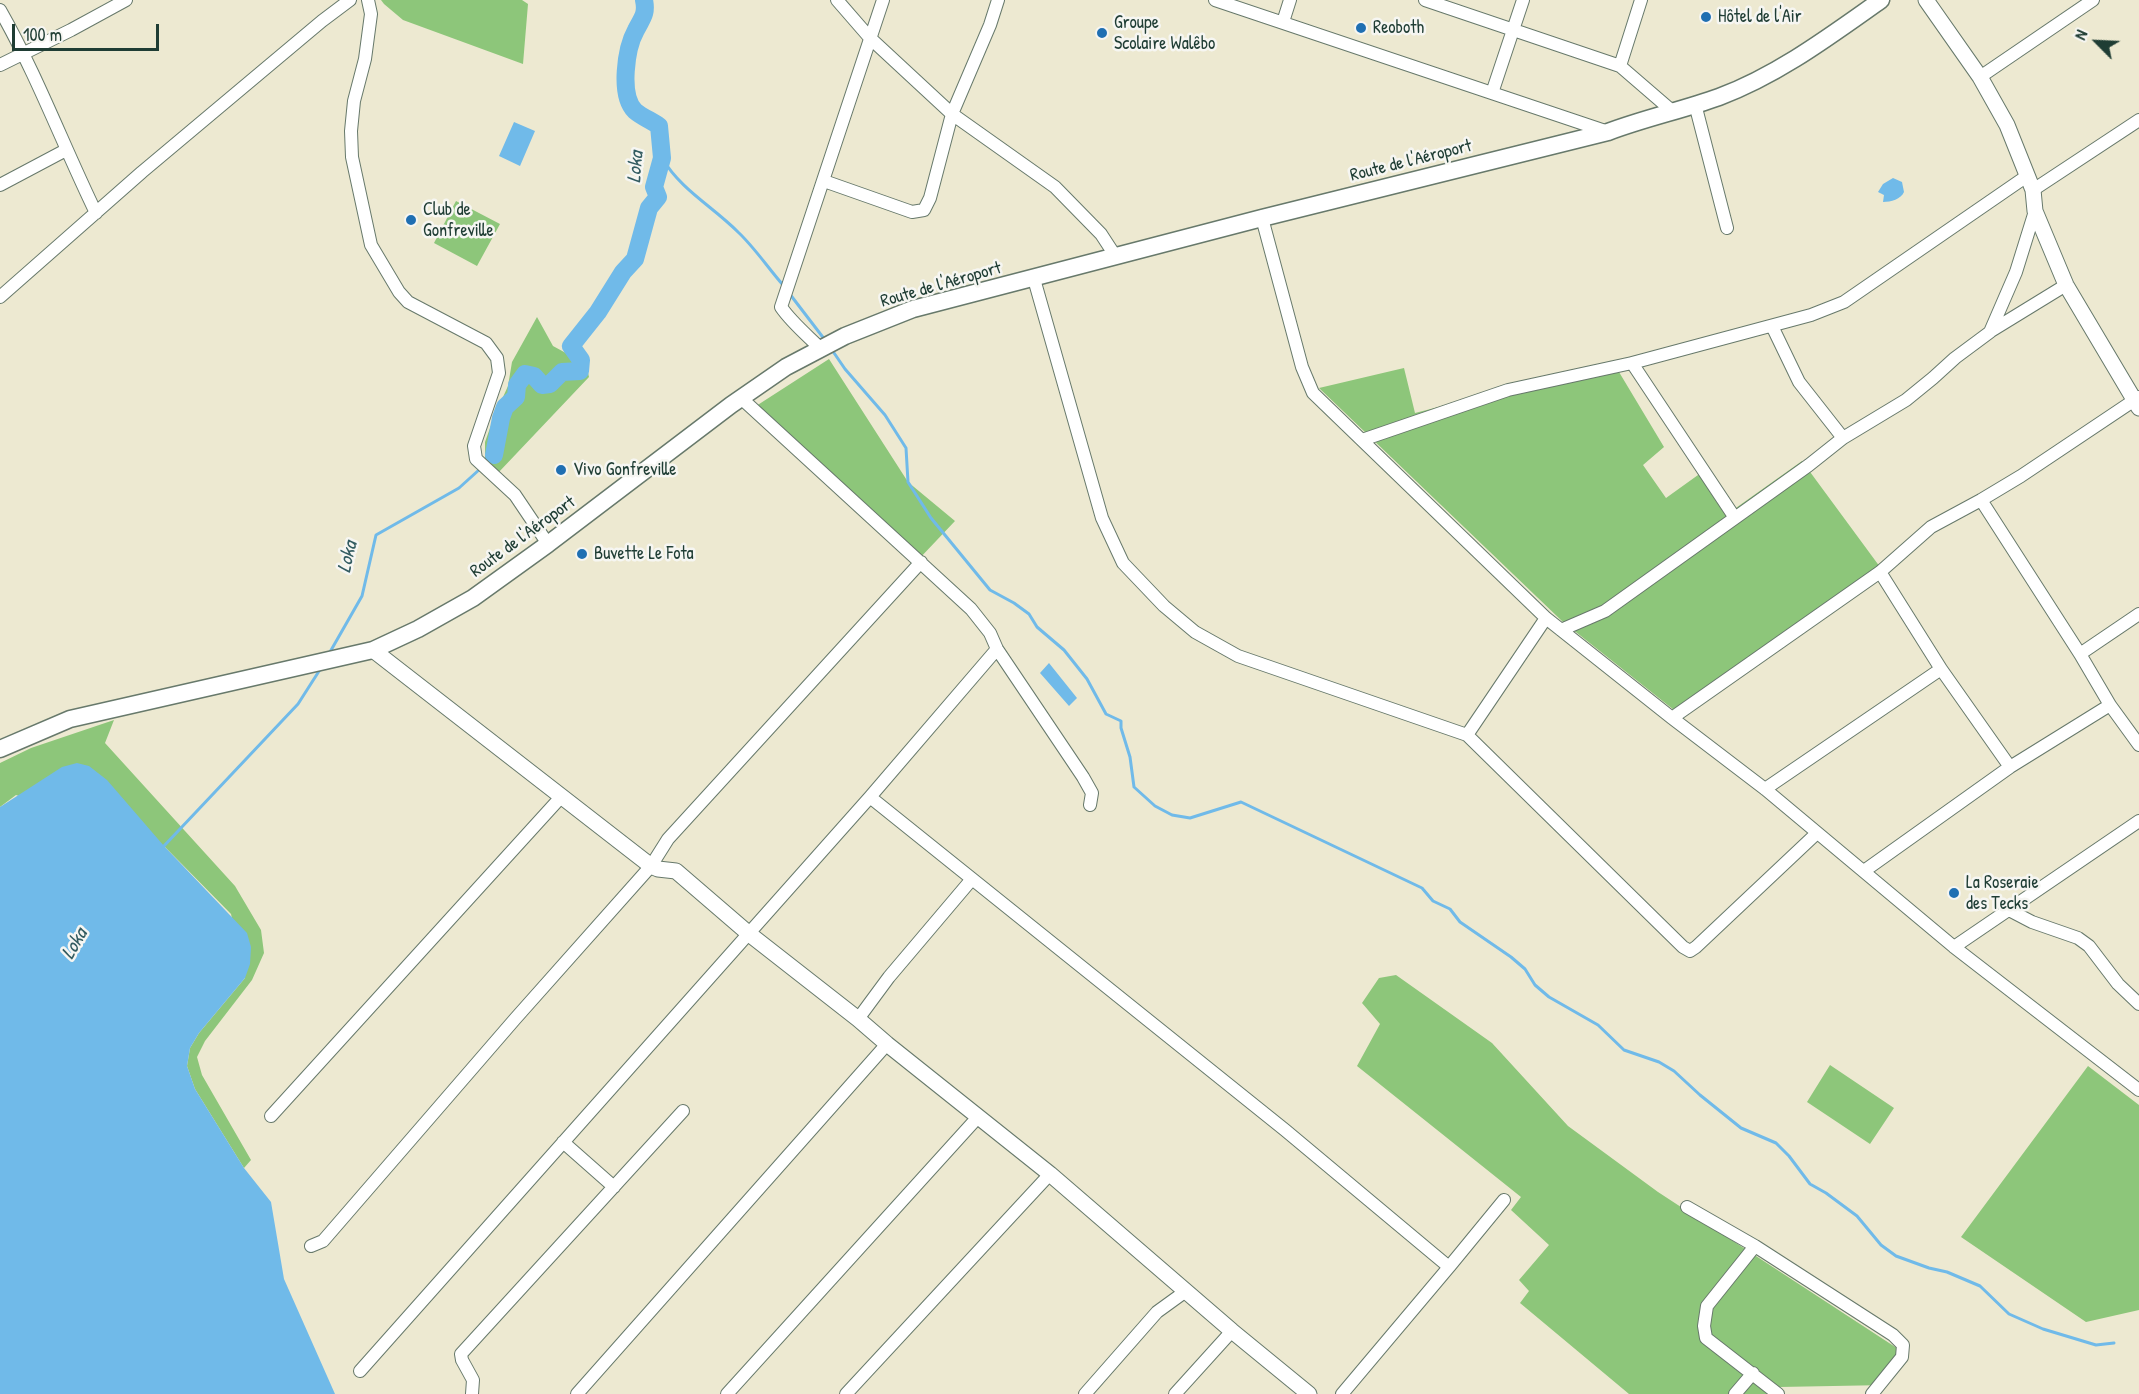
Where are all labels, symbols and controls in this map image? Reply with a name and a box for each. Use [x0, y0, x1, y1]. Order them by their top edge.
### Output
place label: Hôtel de l'Air [1718, 6, 1802, 28]
marker: Hôtel de l'Air [1699, 10, 1713, 24]
scale bar [15, 12, 162, 50]
place label: Groupe Scolaire Walêbo [1114, 12, 1215, 54]
north arrow [2067, 12, 2127, 72]
place label: Reoboth [1373, 17, 1424, 39]
marker: Reoboth [1354, 21, 1368, 35]
text: 100 m [23, 22, 62, 47]
marker: Groupe Scolaire Walêbo [1095, 26, 1109, 40]
text: N [2069, 26, 2092, 43]
street label: Route de l'Aéroport [1348, 135, 1474, 187]
water label: Loka [623, 150, 649, 184]
place label: Club de Gonfreville [423, 199, 494, 242]
marker: Club de Gonfreville [404, 213, 418, 227]
street label: Route de l'Aéroport [878, 257, 1004, 313]
place label: Vivo Gonfreville [573, 459, 676, 481]
marker: Vivo Gonfreville [554, 463, 568, 477]
street label: Route de l'Aéroport [466, 492, 580, 582]
water label: Loka [333, 539, 363, 575]
place label: Buvette Le Fota [594, 543, 694, 565]
marker: Buvette Le Fota [575, 547, 589, 561]
place label: La Roseraie des Tecks [1966, 872, 2039, 914]
marker: La Roseraie des Tecks [1947, 886, 1961, 900]
water label: Loka [57, 924, 93, 964]

